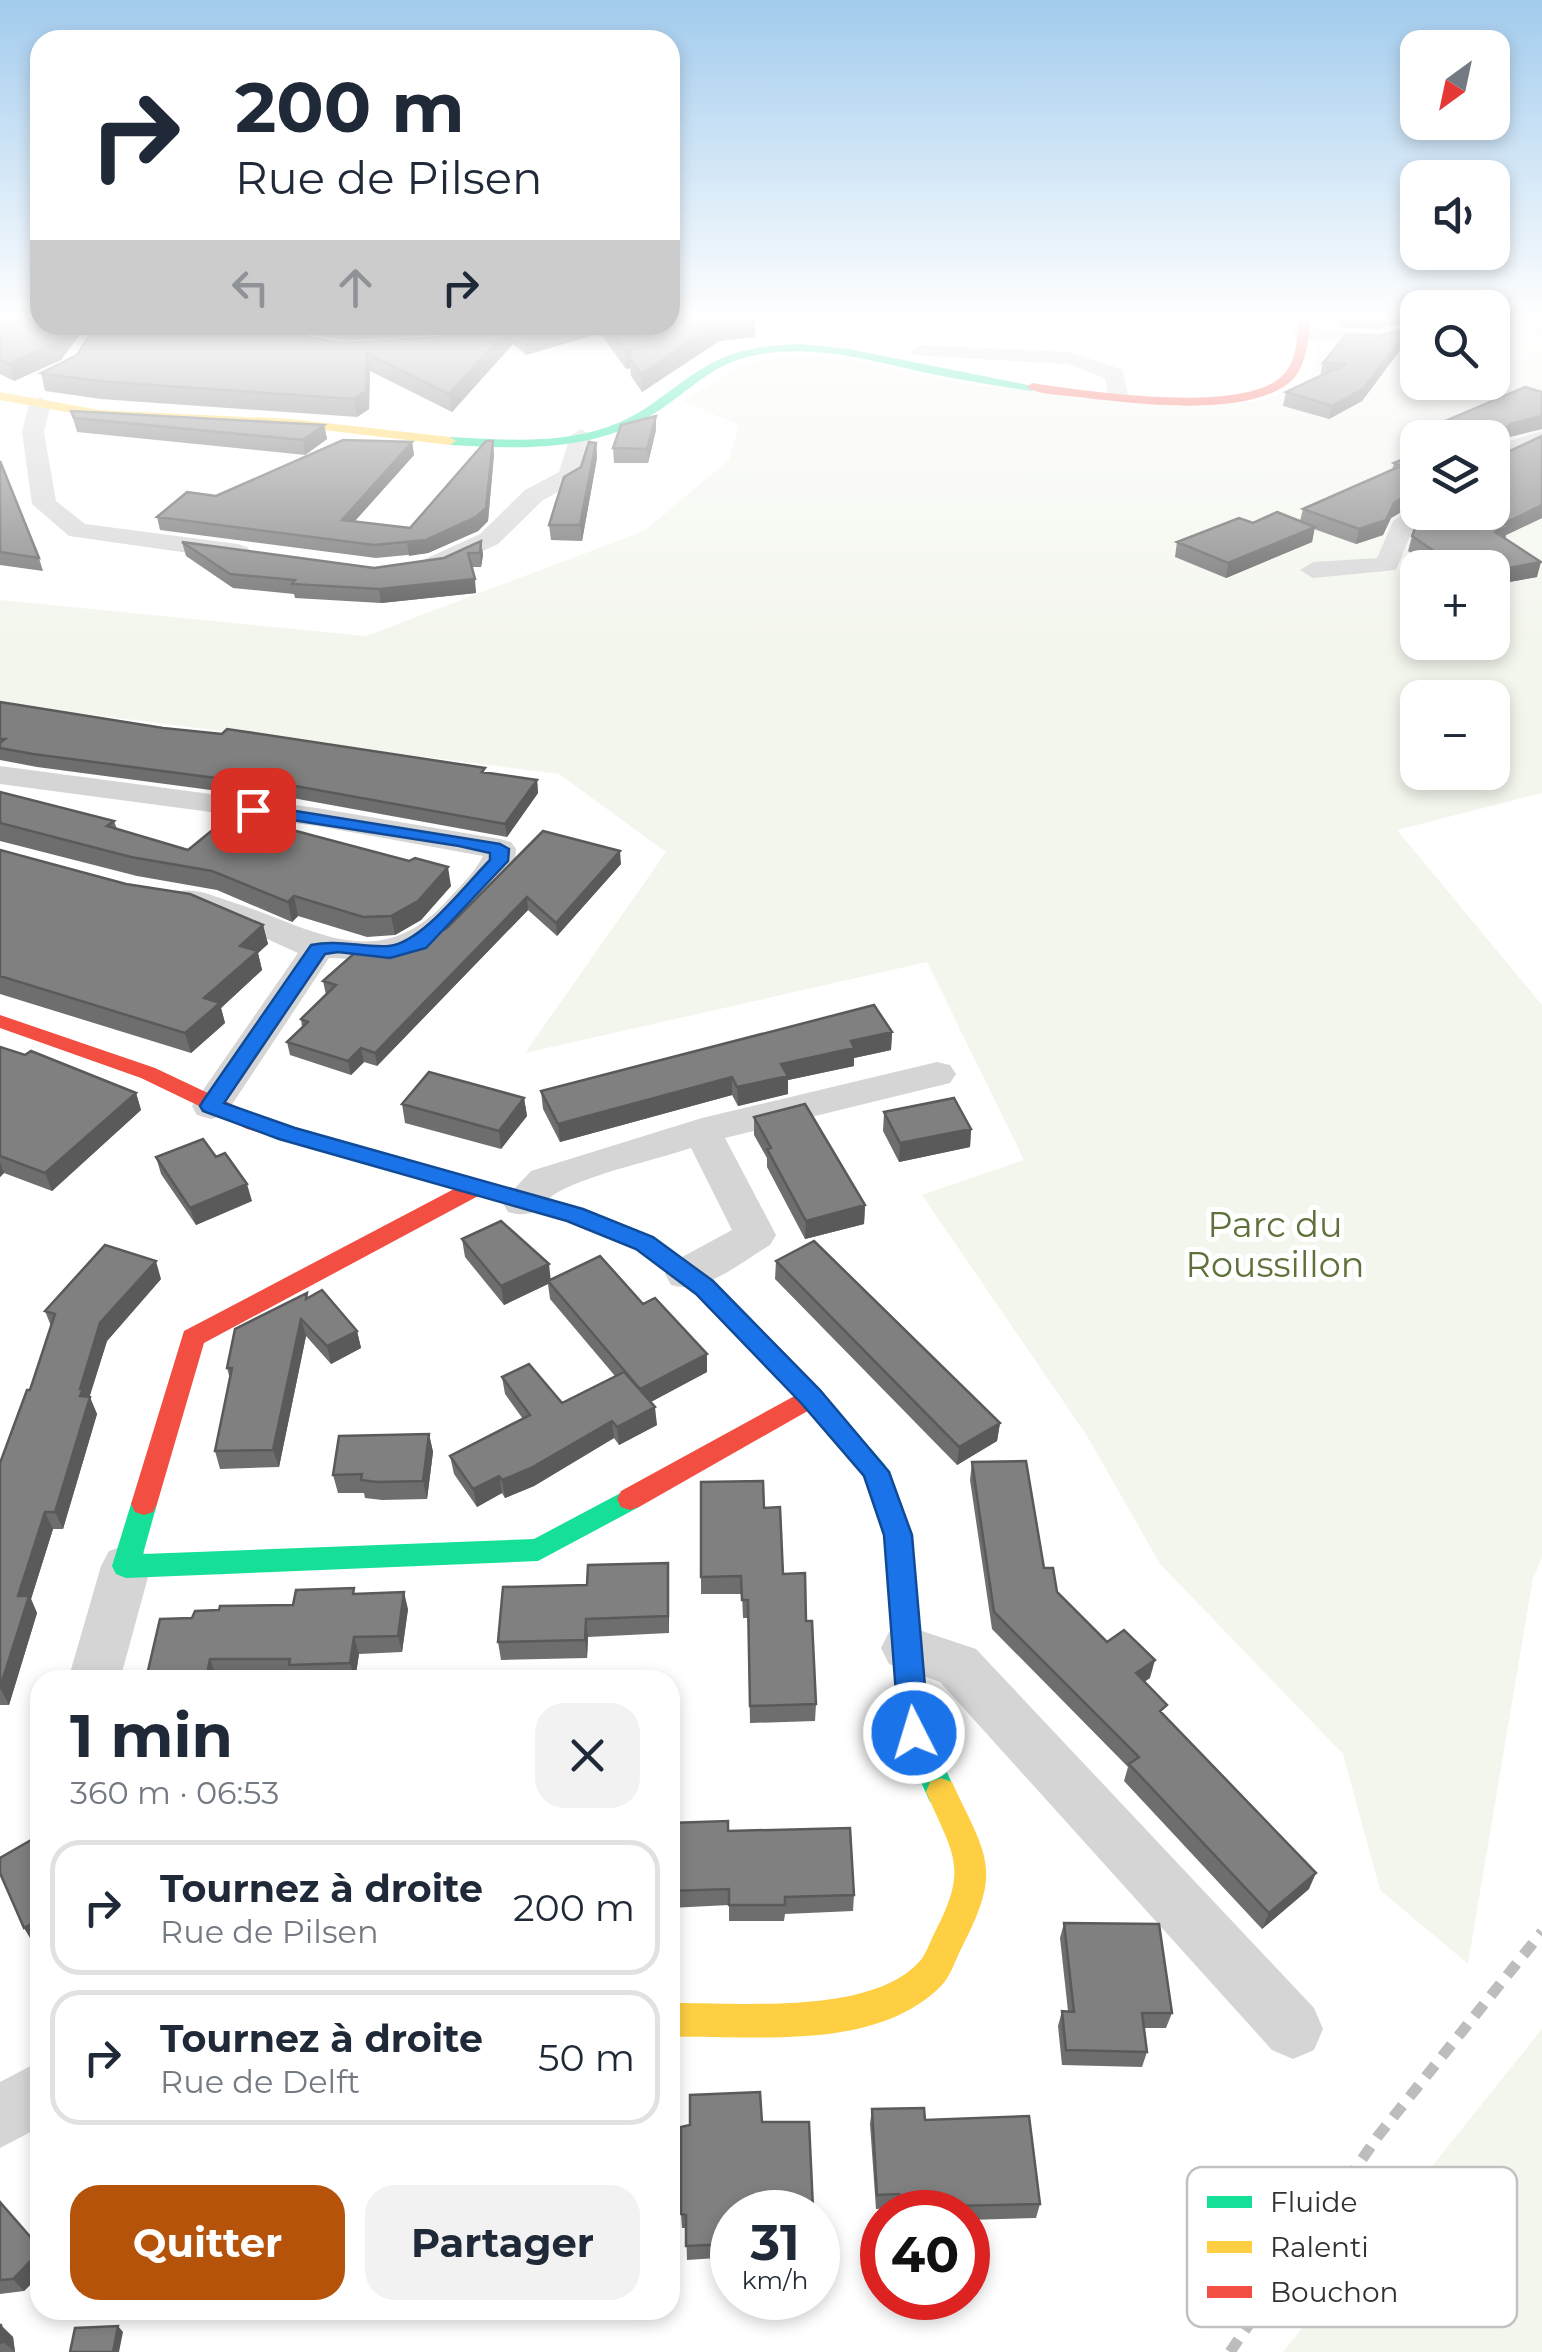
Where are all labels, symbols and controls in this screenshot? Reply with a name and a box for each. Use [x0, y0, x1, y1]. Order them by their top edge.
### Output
north arrow [1400, 30, 1510, 140]
map controls [1400, 30, 1510, 790]
text: 200 m [235, 64, 465, 150]
icon: right [70, 70, 200, 200]
text: Rue de Pilsen [235, 150, 542, 205]
button: sound [1400, 160, 1510, 270]
icon: left [223, 260, 278, 315]
icon: ahead [328, 260, 383, 315]
icon: right [433, 260, 488, 315]
button: search [1400, 290, 1510, 400]
button: layers [1400, 420, 1510, 530]
button: + [1400, 550, 1510, 660]
button: − [1400, 680, 1510, 790]
pin [211, 768, 296, 853]
icon: arrive [226, 783, 281, 838]
park label: Parc du Roussillon [1186, 1203, 1364, 1286]
position arrow [862, 1681, 966, 1785]
text: 1 min [70, 1699, 233, 1772]
button: close [535, 1703, 640, 1808]
text: 360 m · 06:53 [70, 1773, 279, 1812]
text: Tournez à droite [160, 1865, 483, 1912]
icon: right [75, 1880, 130, 1935]
text: 200 m [513, 1884, 635, 1931]
text: Rue de Pilsen [160, 1912, 379, 1951]
text: Tournez à droite [160, 2015, 483, 2062]
icon: right [75, 2030, 130, 2085]
text: 50 m [538, 2034, 635, 2081]
text: Rue de Delft [160, 2062, 360, 2101]
legend [1187, 2167, 1517, 2327]
button: Quitter [70, 2185, 345, 2300]
button: Partager [365, 2185, 640, 2300]
text: Fluide [1270, 2185, 1358, 2219]
speed limit sign: 40 [860, 2190, 990, 2320]
text: 31 [750, 2212, 800, 2273]
text: Ralenti [1270, 2230, 1369, 2264]
text: km/h [742, 2265, 808, 2295]
text: Bouchon [1270, 2275, 1398, 2309]

